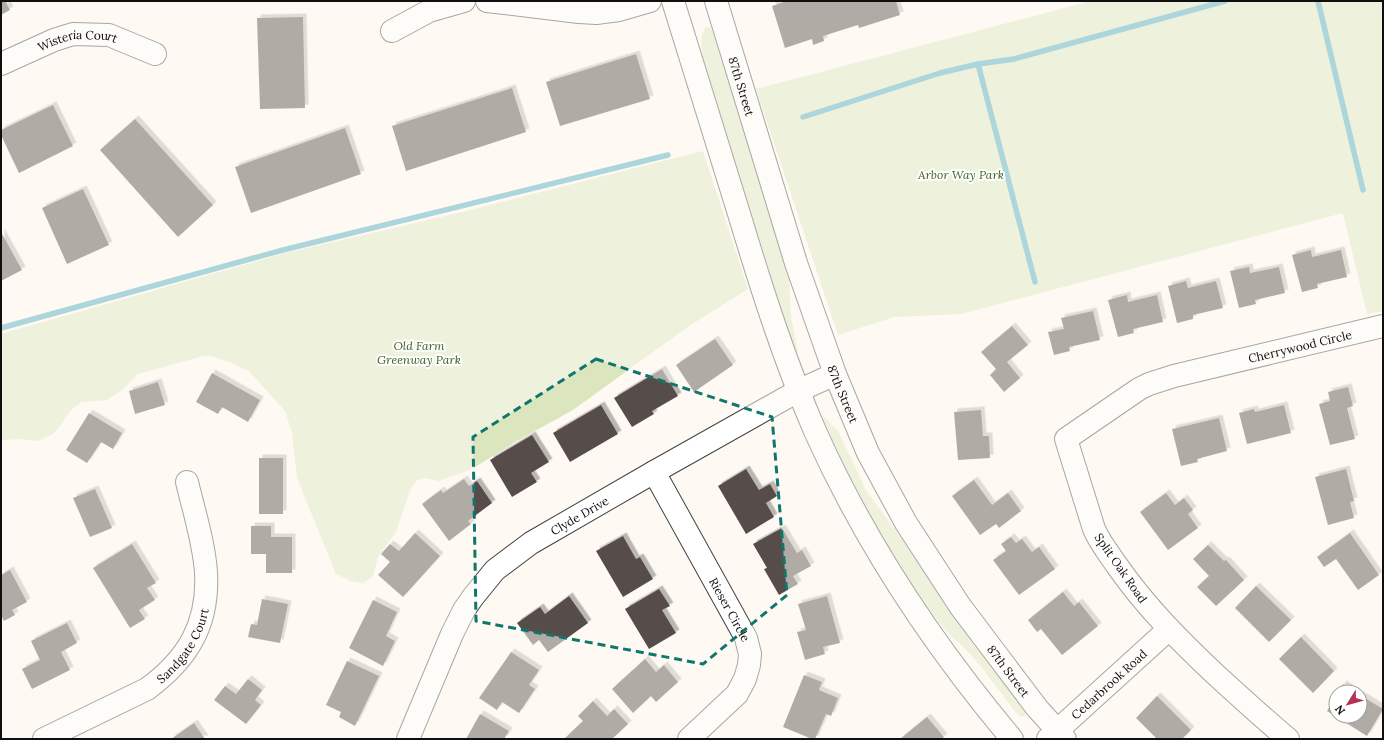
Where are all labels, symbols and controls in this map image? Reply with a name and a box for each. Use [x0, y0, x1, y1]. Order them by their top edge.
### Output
street label: Wisteria Court [35, 26, 121, 54]
street label: 87th Street [726, 55, 758, 118]
park label: Arbor Way Park [917, 167, 1004, 182]
street label: Cherrywood Circle [1247, 326, 1354, 366]
park label: Old Farm Greenway Park [377, 338, 461, 367]
street label: 87th Street [825, 363, 862, 425]
street label: Clyde Drive [547, 492, 611, 538]
street label: Split Oak Road [1091, 530, 1151, 606]
street label: Rieser Circle [706, 575, 754, 644]
street label: Sandgate Court [153, 606, 211, 686]
street label: 87th Street [984, 642, 1034, 700]
street label: Cedarbrook Road [1068, 646, 1150, 722]
north arrow [1328, 684, 1368, 724]
text: N [1332, 702, 1348, 718]

